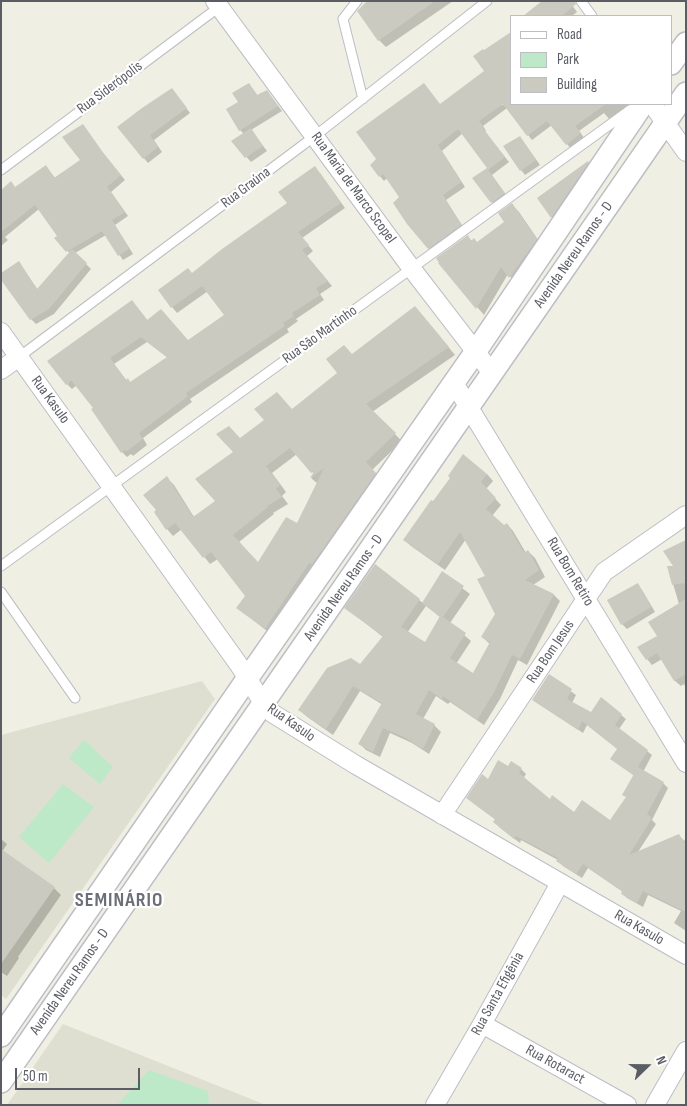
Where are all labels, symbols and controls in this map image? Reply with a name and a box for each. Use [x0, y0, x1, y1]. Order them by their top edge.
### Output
legend [510, 15, 672, 105]
text: Road [557, 25, 582, 44]
text: Park [557, 50, 579, 69]
street label: Rua Siderópolis [74, 58, 146, 118]
text: Building [557, 75, 597, 94]
street label: Rua Maria de Marco Scopel [307, 129, 399, 247]
street label: Rua Graúna [218, 164, 274, 212]
street label: Avenida Nereu Ramos - D [531, 198, 617, 312]
street label: Rua São Martinho [279, 302, 361, 368]
street label: Rua Kasulo [27, 373, 73, 427]
street label: Avenida Nereu Ramos - D [301, 531, 387, 645]
street label: Rua Bom Retiro [543, 535, 597, 609]
street label: Rua Bom Jesus [523, 617, 579, 687]
street label: Rua Kasulo [264, 700, 318, 746]
district label: SEMINÁRIO [74, 889, 164, 913]
street label: Rua Kasulo [611, 907, 667, 949]
street label: Avenida Nereu Ramos - D [27, 925, 113, 1039]
street label: Rua Santa Efigênia [468, 949, 528, 1039]
street label: Rua Rotaract [522, 1041, 588, 1089]
north arrow [622, 1041, 672, 1091]
text: N [652, 1054, 671, 1067]
scale bar [18, 1058, 142, 1090]
text: 50 m [23, 1067, 48, 1086]

